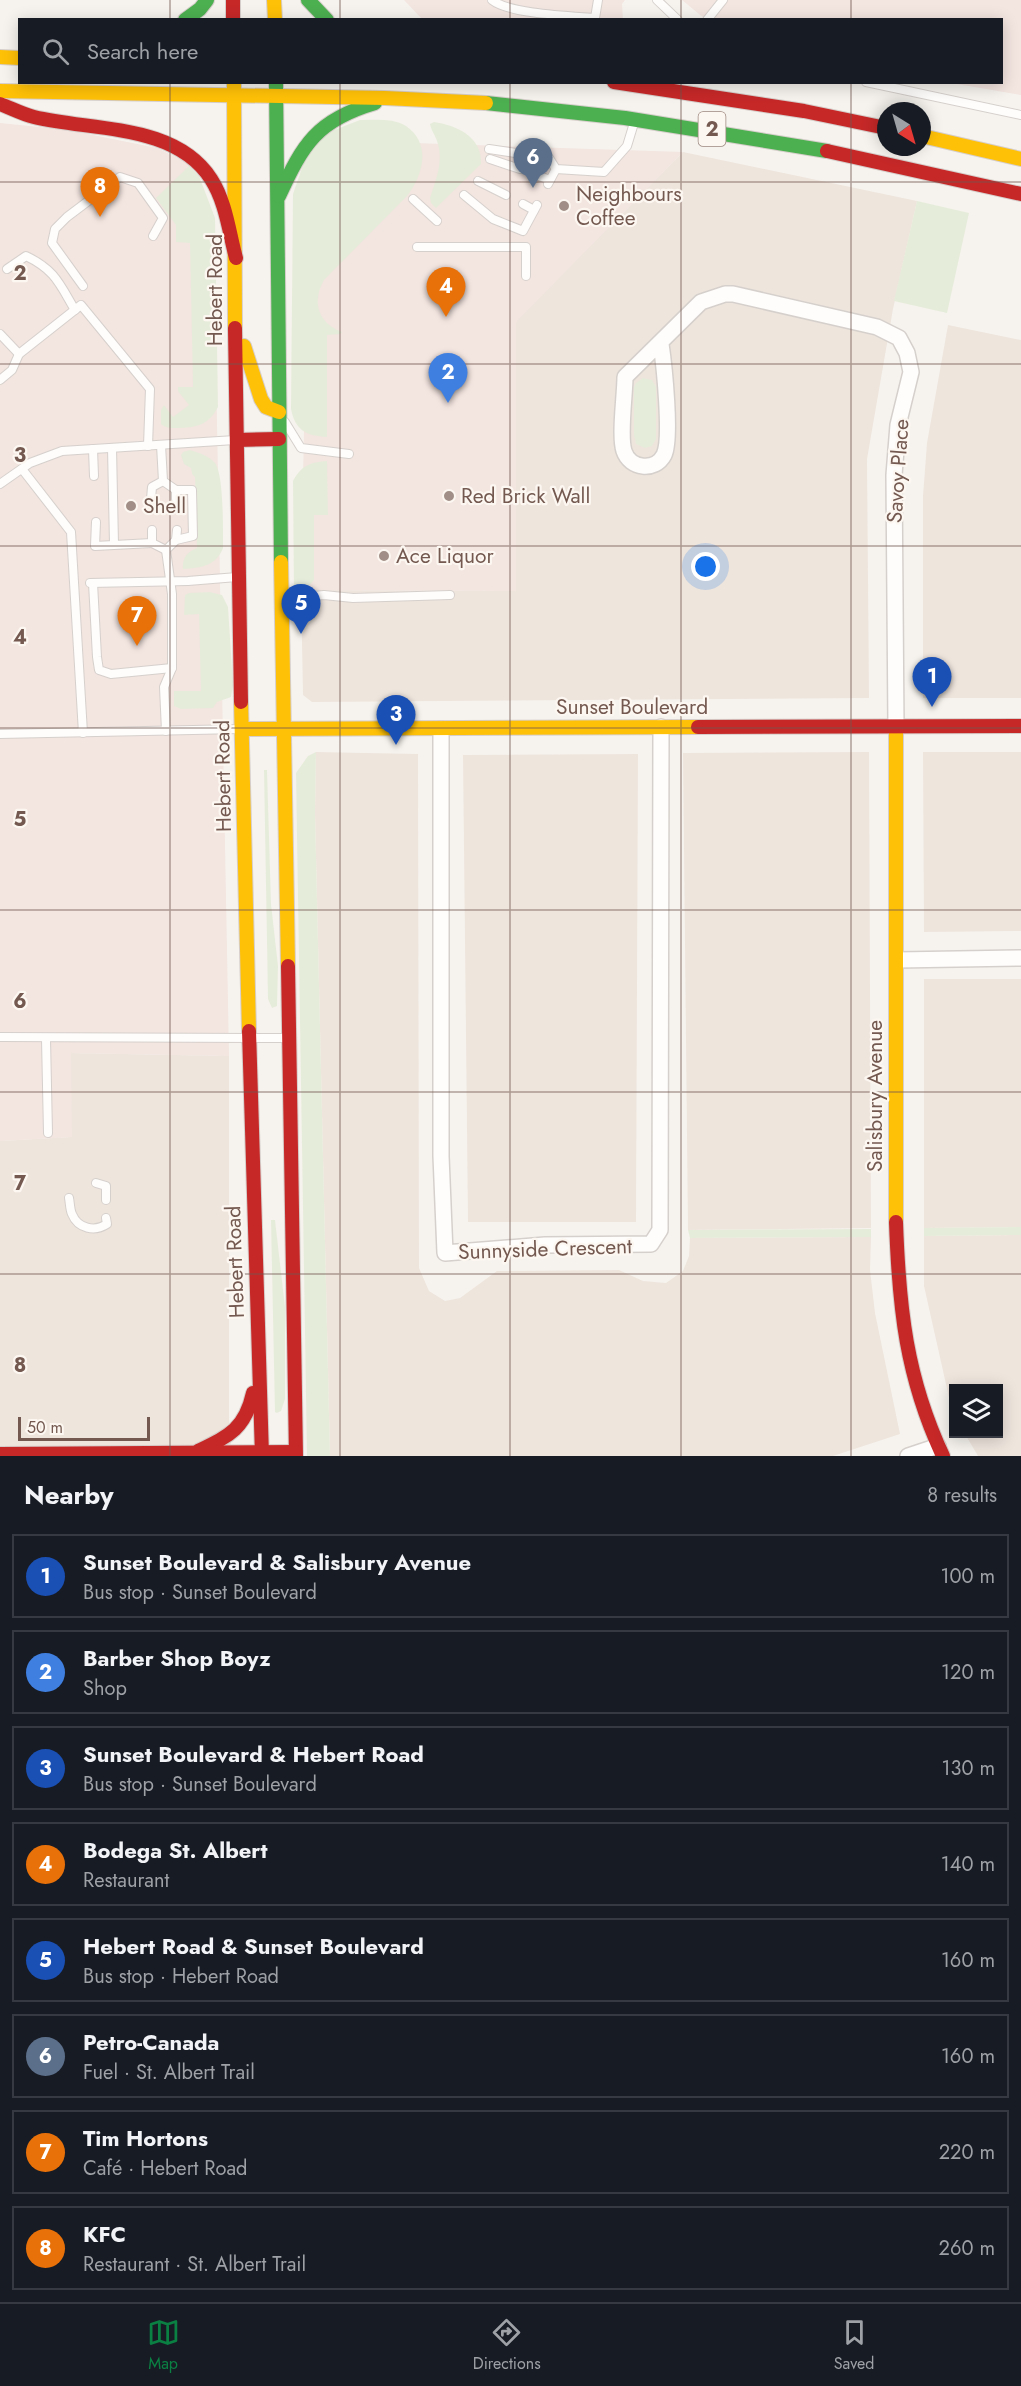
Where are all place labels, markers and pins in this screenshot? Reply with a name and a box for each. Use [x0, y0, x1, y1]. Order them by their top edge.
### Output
pin: 6 [514, 138, 552, 188]
pin: 8 [80, 168, 120, 217]
place label: Neighbours Coffee [576, 179, 682, 233]
marker: Neighbours Coffee [557, 199, 571, 213]
pin: 4 [426, 268, 466, 317]
pin: 2 [428, 354, 468, 403]
place label: Red Brick Wall [461, 481, 590, 511]
marker: Red Brick Wall [442, 489, 456, 503]
place label: Shell [143, 491, 186, 521]
marker: Shell [124, 499, 138, 513]
place label: Ace Liquor [396, 541, 494, 571]
marker: Ace Liquor [377, 549, 391, 563]
pin: 5 [282, 584, 320, 634]
pin: 7 [118, 596, 156, 646]
pin: 1 [912, 658, 952, 707]
pin: 3 [376, 696, 416, 745]

